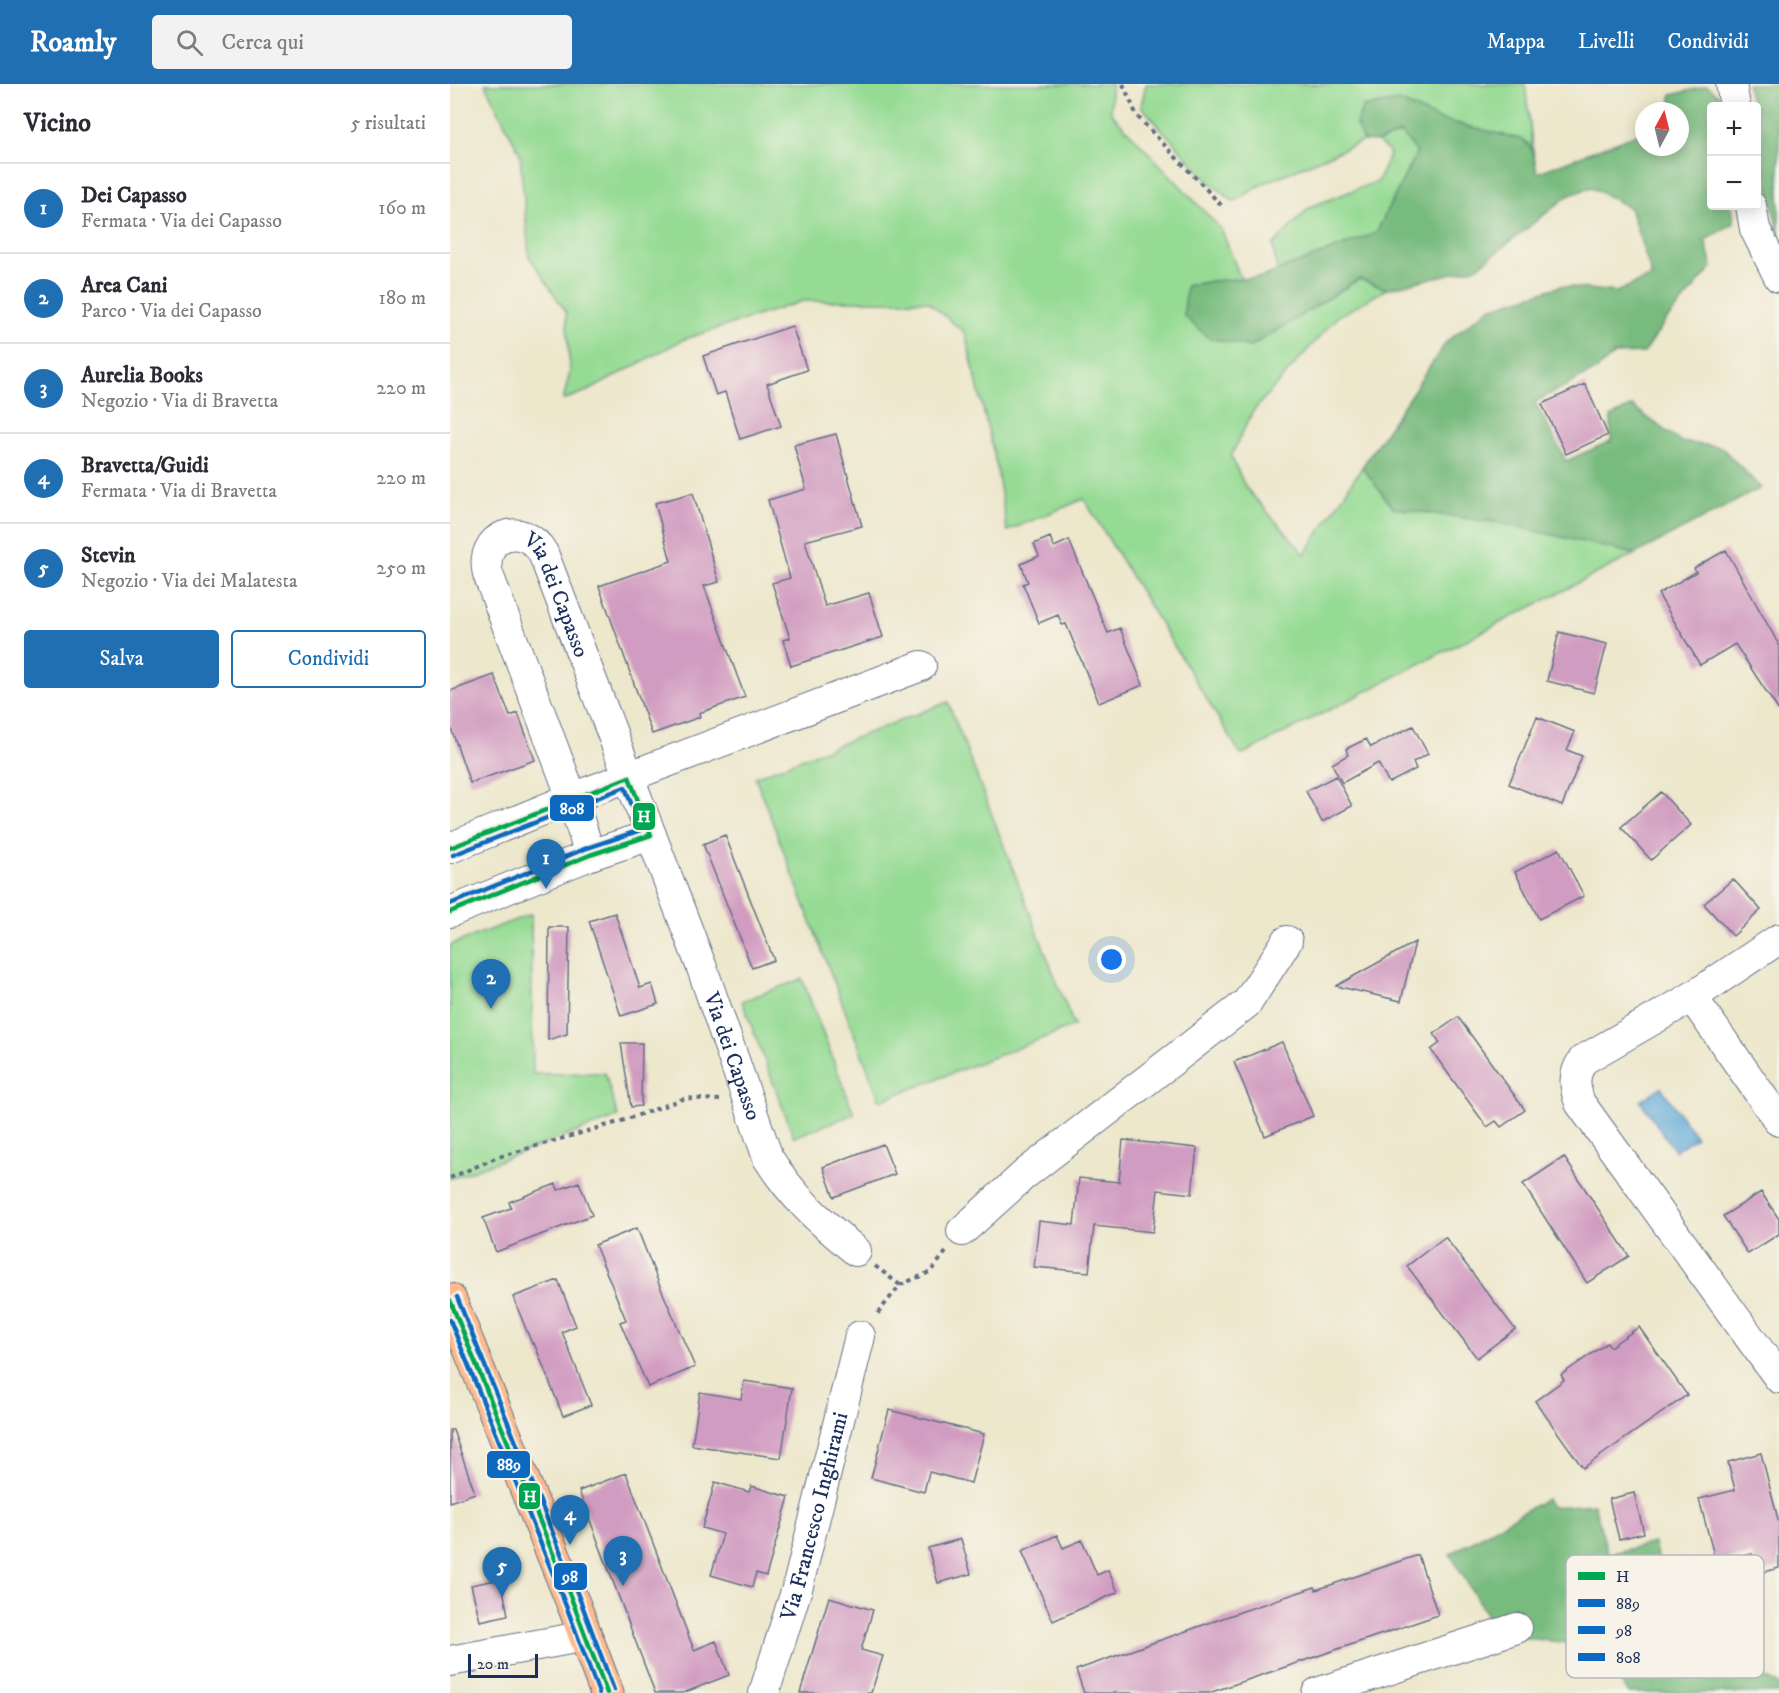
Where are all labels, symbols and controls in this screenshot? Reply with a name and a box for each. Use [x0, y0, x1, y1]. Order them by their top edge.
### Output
search box [152, 15, 572, 69]
text: Roamly [30, 25, 116, 60]
icon: search [173, 26, 206, 59]
text: Cerca qui [221, 29, 304, 56]
text: Mappa [1487, 29, 1545, 55]
text: Livelli [1578, 29, 1634, 55]
text: Condividi [1667, 29, 1749, 55]
north arrow [1635, 102, 1689, 156]
map controls [1707, 102, 1761, 210]
button: + [1707, 102, 1761, 156]
text: Vicino [24, 107, 91, 140]
text: 5 risultati [350, 111, 426, 136]
button: − [1707, 156, 1761, 210]
text: Dei Capasso [81, 182, 187, 209]
text: 1 [40, 196, 47, 221]
text: 160 m [378, 196, 426, 221]
text: Fermata · Via dei Capasso [81, 209, 282, 234]
text: Area Cani [81, 272, 168, 299]
text: 2 [39, 286, 48, 311]
text: 180 m [379, 286, 426, 311]
text: Parco · Via dei Capasso [81, 299, 262, 324]
text: Aurelia Books [81, 362, 203, 389]
text: 3 [40, 376, 47, 401]
text: 220 m [376, 376, 426, 401]
text: Negozio · Via di Bravetta [81, 389, 278, 414]
text: Bravetta/Guidi [81, 452, 209, 479]
text: 4 [38, 466, 49, 491]
text: 220 m [376, 466, 426, 491]
text: Fermata · Via di Bravetta [81, 479, 277, 504]
street label: Via dei Capasso [518, 525, 595, 661]
text: Stevin [81, 542, 136, 569]
text: 5 [39, 556, 48, 581]
text: 250 m [376, 556, 426, 581]
text: Negozio · Via dei Malatesta [81, 569, 297, 594]
button: Salva [24, 630, 219, 688]
button: Condividi [231, 630, 426, 688]
line badge: 808 [549, 794, 595, 822]
text: 808 [560, 799, 584, 819]
line badge: H [632, 802, 656, 831]
text: H [637, 807, 651, 827]
pin: 1 [526, 840, 566, 889]
your location [1097, 945, 1126, 974]
pin: 2 [472, 960, 510, 1009]
street label: Via dei Capasso [698, 988, 767, 1124]
street label: Via Francesco Inghirami [774, 1409, 854, 1625]
line badge: 889 [486, 1450, 531, 1479]
text: 889 [497, 1455, 521, 1475]
line badge: H [518, 1482, 541, 1510]
text: H [523, 1487, 537, 1507]
pin: 4 [550, 1496, 590, 1545]
pin: 3 [604, 1536, 642, 1586]
pin: 5 [482, 1548, 522, 1597]
legend [1566, 1555, 1764, 1678]
line badge: 98 [553, 1562, 588, 1591]
text: 98 [561, 1567, 578, 1587]
text: H [1616, 1567, 1629, 1587]
text: 889 [1616, 1594, 1640, 1614]
text: 98 [1615, 1621, 1632, 1641]
text: 808 [1616, 1648, 1641, 1668]
scale bar [468, 1651, 538, 1678]
text: 20 m [477, 1654, 509, 1674]

